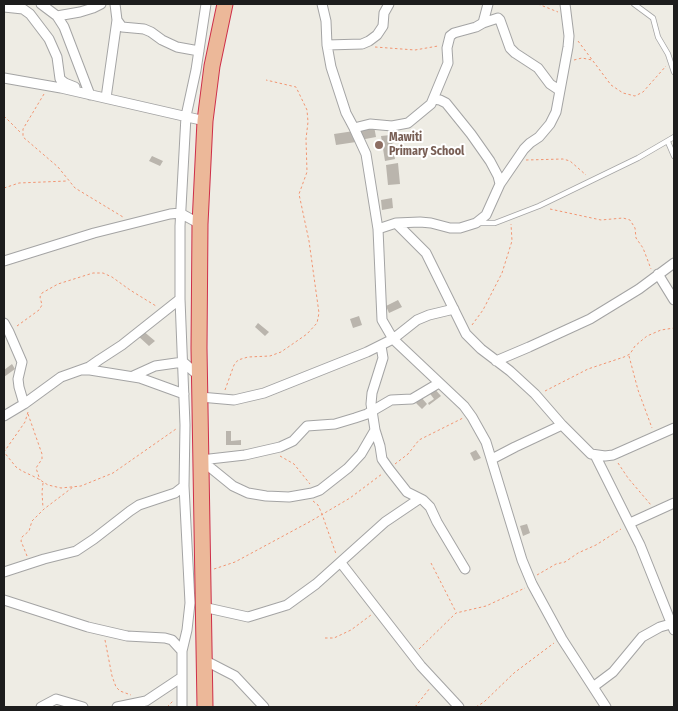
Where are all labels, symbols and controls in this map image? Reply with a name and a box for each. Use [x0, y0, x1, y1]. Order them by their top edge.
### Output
place label: Mawiti Primary School [389, 131, 464, 159]
marker: Mawiti Primary School [373, 139, 385, 151]

